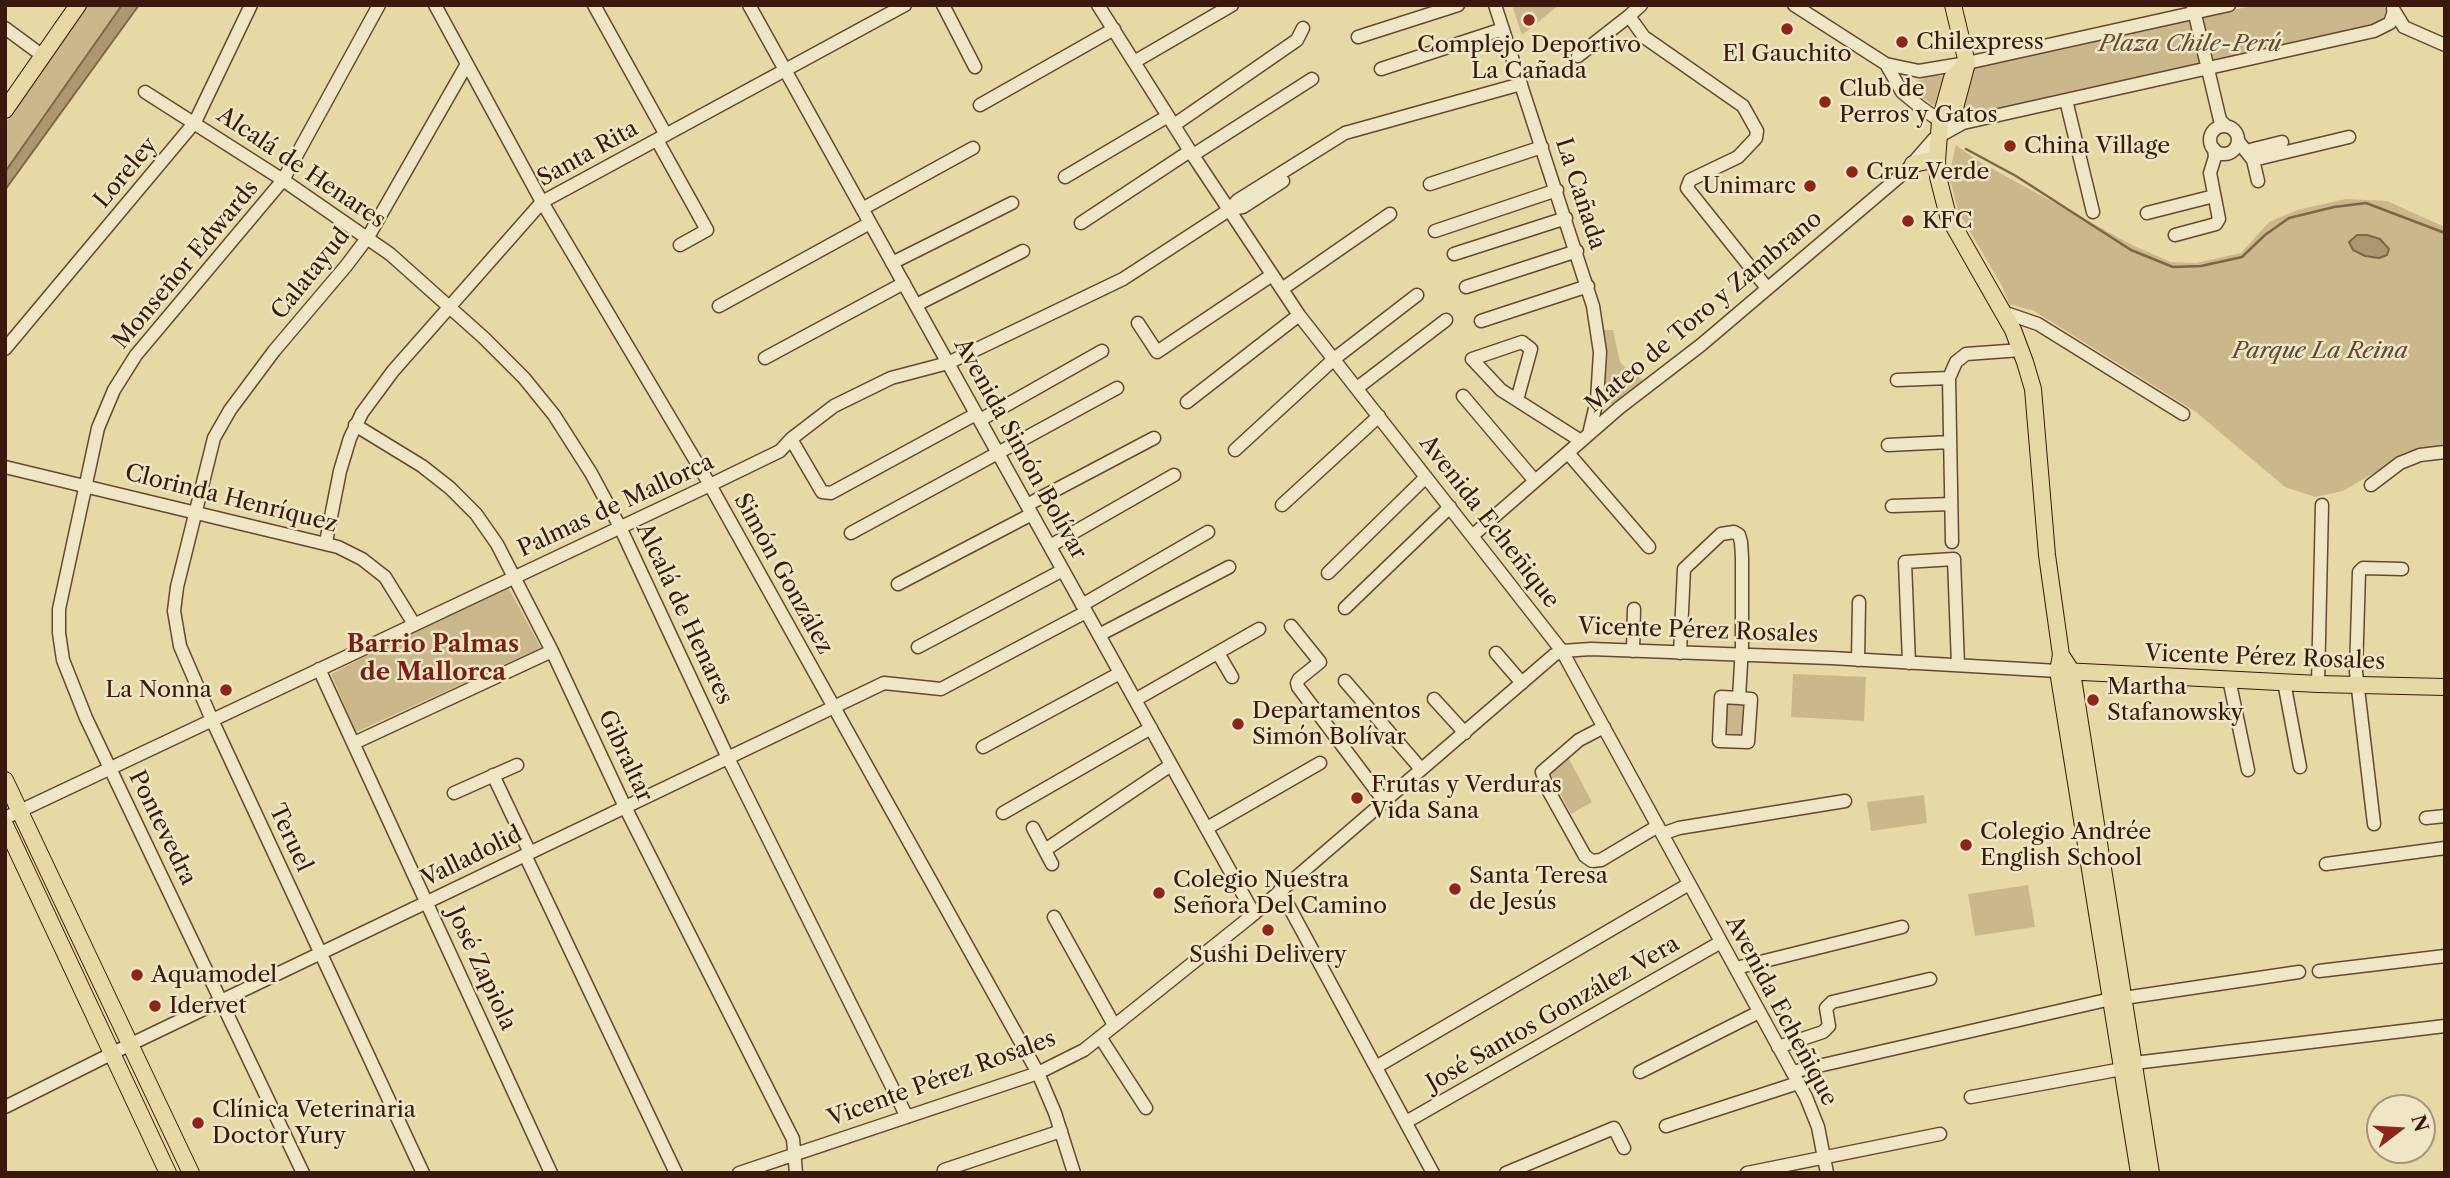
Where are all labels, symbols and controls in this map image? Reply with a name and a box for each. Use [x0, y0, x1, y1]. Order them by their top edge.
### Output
marker: Complejo Deportivo La Cañada [1521, 12, 1537, 28]
marker: El Gauchito [1779, 21, 1795, 37]
place label: Chilexpress [1916, 28, 2044, 56]
park label: Plaza Chile-Perú [2099, 30, 2281, 58]
place label: Complejo Deportivo La Cañada [1417, 31, 1641, 85]
marker: Chilexpress [1894, 34, 1910, 50]
place label: El Gauchito [1722, 40, 1852, 68]
place label: Club de Perros y Gatos [1839, 75, 1998, 129]
marker: Club de Perros y Gatos [1817, 94, 1833, 110]
street label: Alcalá de Henares [212, 101, 390, 235]
street label: Santa Rita [533, 115, 643, 193]
street label: Loreley [89, 132, 163, 214]
place label: China Village [2024, 132, 2170, 160]
street label: La Cañada [1549, 135, 1611, 253]
marker: China Village [2002, 138, 2018, 154]
place label: Cruz Verde [1866, 158, 1989, 186]
marker: Cruz Verde [1844, 164, 1860, 180]
place label: Unimarc [1702, 172, 1796, 200]
street label: Monseñor Edwards [107, 175, 265, 355]
marker: Unimarc [1802, 178, 1818, 194]
street label: Mateo de Toro y Zambrano [1580, 205, 1828, 419]
place label: KFC [1922, 207, 1973, 235]
marker: KFC [1900, 213, 1916, 229]
street label: Calatayud [266, 223, 356, 325]
street label: Avenida Simón Bolívar [948, 334, 1092, 564]
park label: Parque La Reina [2232, 337, 2408, 365]
street label: Avenida Echeñique [1413, 430, 1565, 614]
street label: Palmas de Mallorca [514, 448, 718, 564]
street label: Clorinda Henríquez [122, 459, 340, 539]
street label: Simón González [727, 489, 839, 659]
street label: Alcalá de Henares [630, 519, 738, 709]
street label: Vicente Pérez Rosales [1577, 613, 1819, 649]
district label: Barrio Palmas de Mallorca [347, 631, 519, 687]
street label: Vicente Pérez Rosales [2144, 640, 2386, 676]
place label: Martha Stafanowsky [2107, 673, 2244, 727]
place label: La Nonna [105, 676, 212, 704]
marker: La Nonna [218, 682, 234, 698]
marker: Martha Stafanowsky [2085, 692, 2101, 708]
place label: Departamentos Simón Bolívar [1252, 697, 1421, 751]
street label: Gibraltar [592, 706, 658, 806]
marker: Departamentos Simón Bolívar [1230, 716, 1246, 732]
street label: Pontevedra [122, 766, 202, 890]
place label: Frutas y Verduras Vida Sana [1371, 771, 1562, 825]
marker: Frutas y Verduras Vida Sana [1349, 790, 1365, 806]
street label: Teruel [262, 800, 318, 876]
place label: Colegio Andrée English School [1980, 818, 2151, 872]
street label: Valladolid [417, 821, 527, 893]
marker: Colegio Andrée English School [1958, 837, 1974, 853]
place label: Santa Teresa de Jesús [1469, 862, 1608, 916]
place label: Colegio Nuestra Señora Del Camino [1173, 866, 1387, 920]
marker: Santa Teresa de Jesús [1447, 881, 1463, 897]
marker: Colegio Nuestra Señora Del Camino [1151, 885, 1167, 901]
street label: José Zapiola [440, 903, 522, 1035]
street label: Avenida Echeñique [1719, 911, 1843, 1111]
marker: Sushi Delivery [1260, 922, 1276, 938]
street label: José Santos González Vera [1422, 930, 1684, 1098]
place label: Sushi Delivery [1189, 941, 1347, 969]
place label: Aquamodel [151, 961, 277, 989]
marker: Aquamodel [129, 967, 145, 983]
place label: Idervet [169, 992, 247, 1020]
marker: Idervet [147, 998, 163, 1014]
street label: Vicente Pérez Rosales [824, 1025, 1060, 1133]
north arrow [2366, 1094, 2436, 1164]
place label: Clínica Veterinaria Doctor Yury [212, 1096, 416, 1150]
text: N [2406, 1112, 2433, 1135]
marker: Clínica Veterinaria Doctor Yury [190, 1115, 206, 1131]

